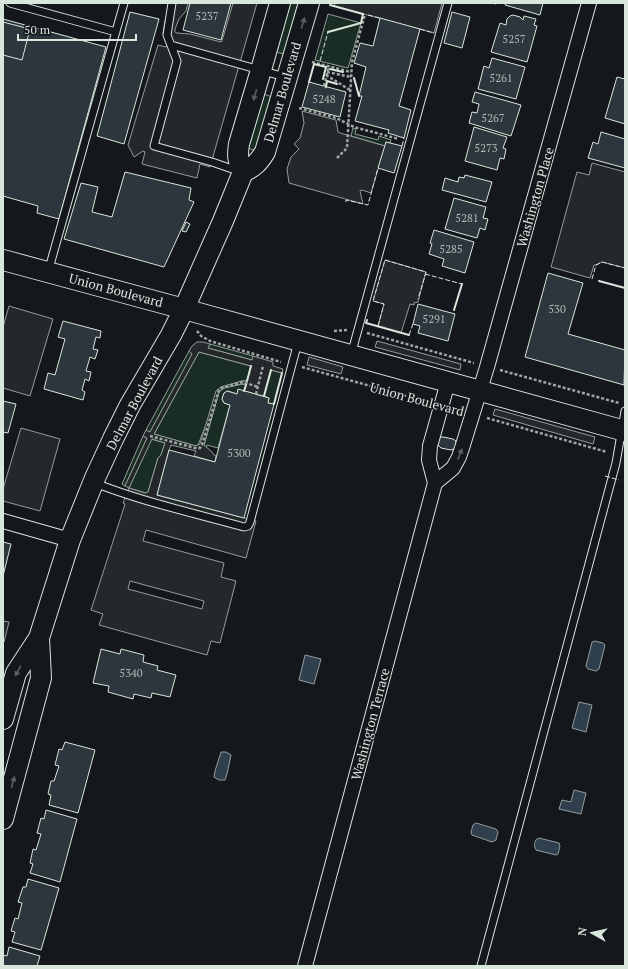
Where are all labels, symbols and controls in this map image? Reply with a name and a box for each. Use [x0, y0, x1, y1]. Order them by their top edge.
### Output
house number: 5237 [195, 9, 219, 23]
scale bar [18, 16, 136, 42]
one-way arrow [300, 17, 306, 29]
text: 50 m [24, 22, 51, 37]
house number: 5257 [502, 32, 526, 46]
street label: Delmar Boulevard [259, 40, 305, 144]
house number: 5261 [489, 71, 513, 85]
one-way arrow [251, 88, 257, 101]
house number: 5248 [312, 92, 336, 106]
house number: 5267 [481, 111, 505, 125]
house number: 5273 [474, 141, 498, 155]
street label: Washington Place [512, 145, 558, 249]
house number: 5281 [455, 211, 479, 225]
house number: 5285 [439, 242, 463, 256]
street label: Union Boulevard [67, 269, 165, 311]
house number: 530 [548, 302, 566, 316]
house number: 5291 [422, 312, 446, 326]
street label: Delmar Boulevard [102, 353, 166, 453]
street label: Union Boulevard [368, 378, 466, 420]
house number: 5300 [227, 446, 251, 460]
one-way arrow [457, 447, 463, 459]
one-way arrow [14, 665, 21, 677]
house number: 5340 [119, 666, 143, 680]
street label: Washington Terrace [346, 666, 394, 782]
one-way arrow [10, 776, 16, 788]
north arrow [572, 913, 612, 953]
text: N [575, 926, 590, 937]

